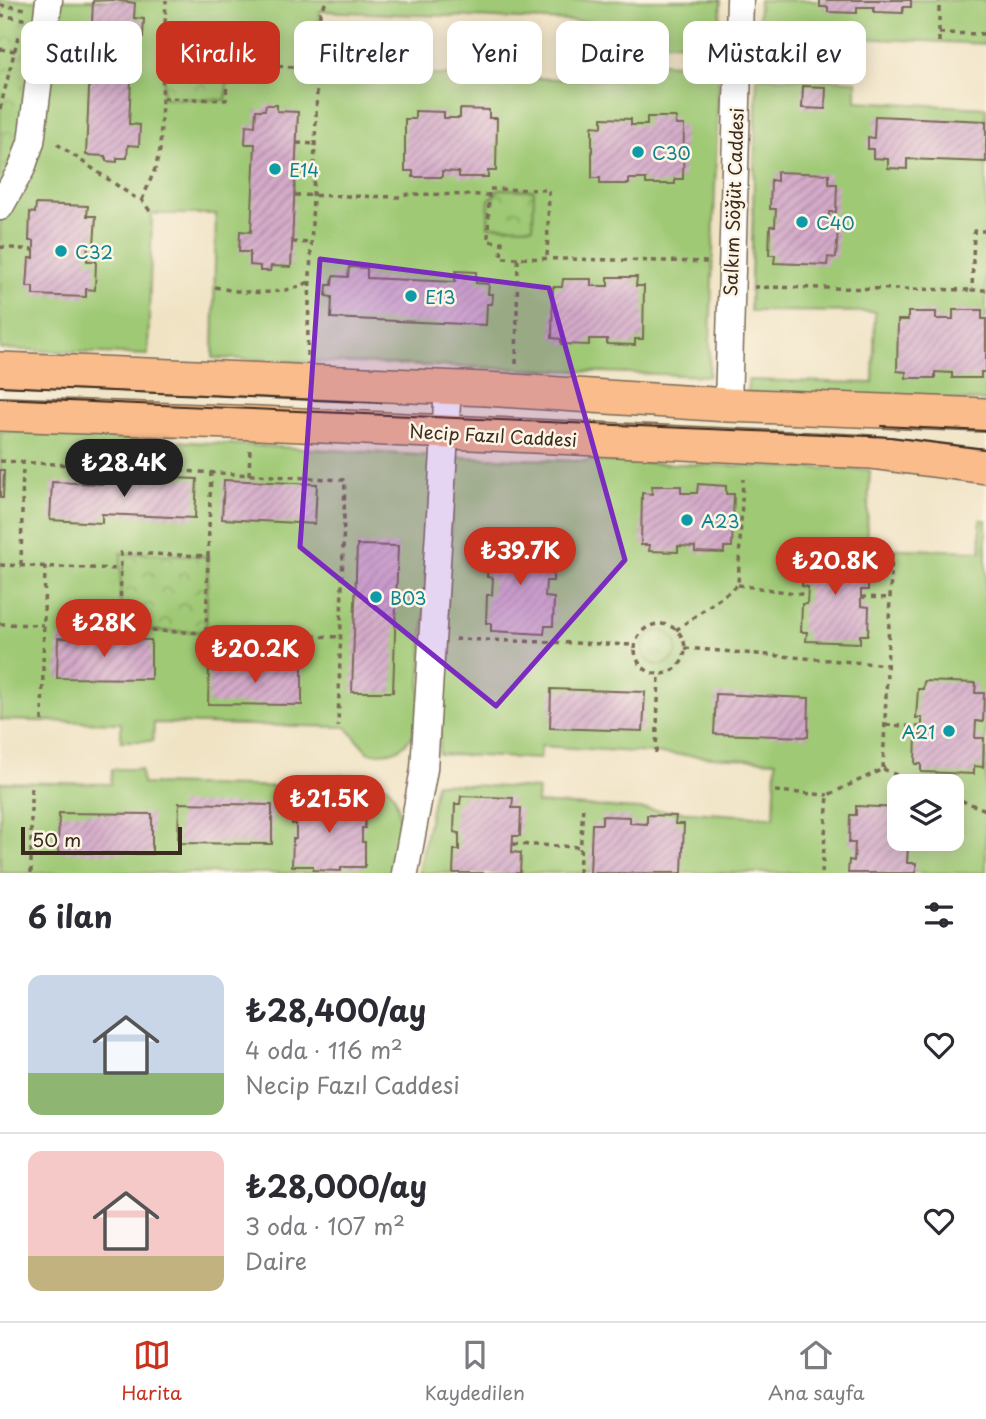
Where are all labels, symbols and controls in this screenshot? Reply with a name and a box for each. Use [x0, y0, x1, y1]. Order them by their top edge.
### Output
chip: Satılık [21, 21, 142, 84]
chip: Kiralık [156, 21, 280, 84]
chip: Filtreler [294, 21, 433, 84]
chip: Yeni [447, 21, 542, 84]
chip: Daire [556, 21, 669, 84]
chip: Müstakil ev [683, 21, 866, 84]
street label: Salkım Söğüt Caddesi [716, 107, 750, 297]
place label: C30 [652, 139, 691, 166]
marker: C30 [630, 144, 646, 160]
place label: E14 [289, 156, 319, 183]
marker: E14 [267, 161, 283, 177]
place label: C40 [816, 209, 855, 236]
marker: C40 [794, 214, 810, 230]
place label: C32 [75, 238, 113, 265]
marker: C32 [53, 243, 69, 259]
place label: E13 [425, 283, 456, 310]
marker: E13 [403, 288, 419, 304]
street label: Necip Fazıl Caddesi [408, 417, 578, 453]
pin: ₺28.4K [67, 440, 181, 499]
text: ₺28.4K [81, 444, 167, 479]
place label: A23 [701, 507, 740, 534]
marker: A23 [679, 512, 695, 528]
pin: ₺39.7K [463, 528, 577, 587]
text: ₺39.7K [480, 532, 560, 567]
pin: ₺20.8K [778, 538, 892, 597]
text: ₺20.8K [792, 542, 878, 577]
place label: B03 [390, 584, 427, 611]
marker: B03 [368, 589, 384, 605]
pin: ₺28K [63, 600, 145, 659]
text: ₺28K [72, 604, 136, 639]
pin: ₺20.2K [198, 626, 312, 685]
text: ₺20.2K [211, 630, 299, 665]
place label: A21 [902, 718, 935, 745]
marker: A21 [941, 723, 957, 739]
map controls [887, 774, 964, 851]
button: layers [887, 774, 964, 851]
pin: ₺21.5K [272, 776, 386, 835]
text: ₺21.5K [289, 780, 369, 815]
scale bar [21, 824, 182, 856]
text: 50 m [32, 825, 81, 853]
text: 6 ilan [28, 893, 112, 938]
icon: filters [920, 896, 958, 934]
text: ₺28,400/ay [245, 987, 426, 1032]
icon: home [84, 1003, 168, 1087]
icon: heart [920, 1026, 958, 1064]
text: 4 oda · 116 m² [245, 1032, 403, 1067]
text: Necip Fazıl Caddesi [245, 1067, 460, 1102]
text: ₺28,000/ay [245, 1163, 427, 1208]
icon: home [84, 1179, 168, 1263]
icon: heart [920, 1202, 958, 1240]
text: 3 oda · 107 m² [245, 1208, 405, 1243]
text: Daire [245, 1243, 307, 1278]
tab: Harita [121, 1336, 182, 1406]
tab: Kaydedilen [425, 1336, 525, 1406]
tab: Ana sayfa [768, 1336, 864, 1406]

